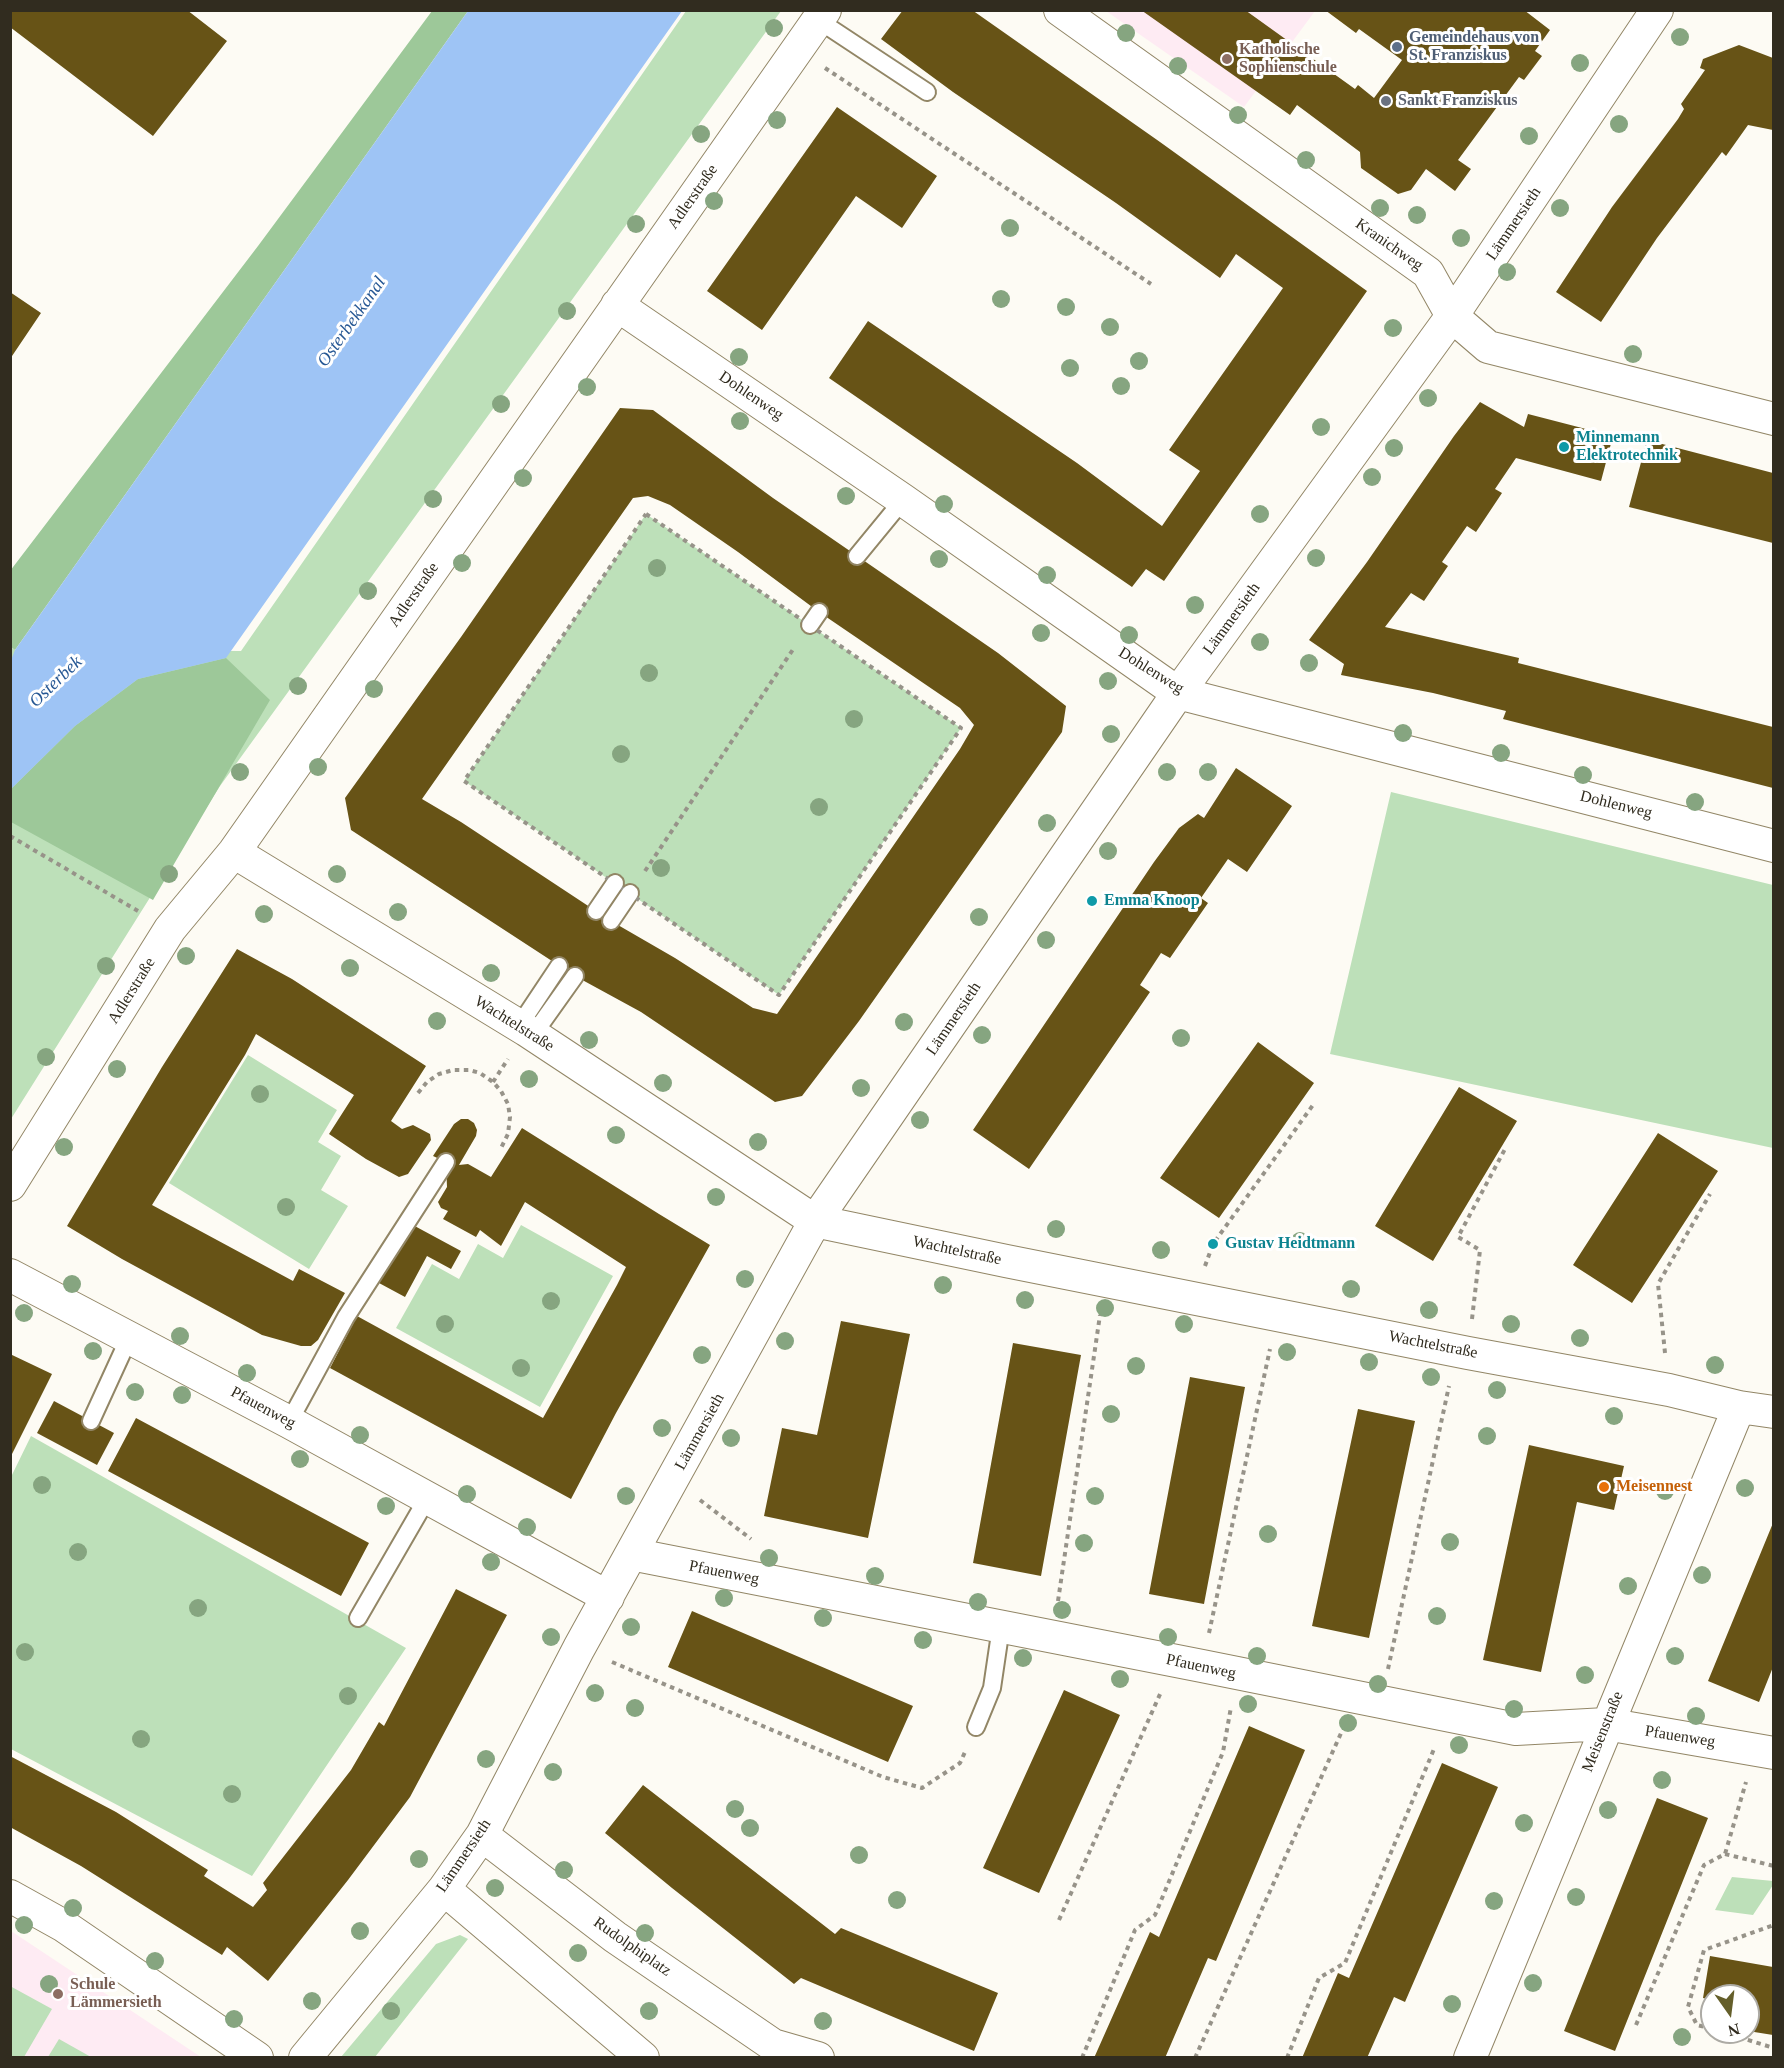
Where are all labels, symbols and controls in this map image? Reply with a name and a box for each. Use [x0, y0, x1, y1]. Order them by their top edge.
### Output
place label: Gemeindehaus von St. Franziskus [1409, 28, 1539, 66]
place label: Katholische Sophienschule [1239, 40, 1337, 78]
marker: Gemeindehaus von St. Franziskus [1390, 40, 1404, 54]
marker: Katholische Sophienschule [1220, 52, 1234, 66]
place label: Sankt Franziskus [1398, 91, 1518, 111]
marker: Sankt Franziskus [1379, 94, 1393, 108]
street label: Adlerstraße [664, 161, 722, 233]
street label: Lämmersieth [1482, 184, 1546, 264]
street label: Kranichweg [1351, 215, 1427, 275]
water label: Osterbekkanal [313, 273, 391, 371]
street label: Dohlenweg [715, 367, 787, 425]
place label: Minnemann Elektrotechnik [1576, 428, 1678, 466]
marker: Minnemann Elektrotechnik [1557, 440, 1571, 454]
street label: Adlerstraße [385, 559, 443, 631]
street label: Lämmersieth [1199, 579, 1265, 659]
street label: Dohlenweg [1115, 643, 1187, 699]
water label: Osterbek [25, 652, 87, 712]
street label: Dohlenweg [1578, 787, 1654, 823]
place label: Emma Knoop [1104, 891, 1200, 911]
marker: Emma Knoop [1085, 894, 1099, 908]
street label: Adlerstraße [104, 954, 160, 1028]
street label: Lämmersieth [922, 979, 986, 1059]
street label: Wachtelstraße [471, 992, 557, 1056]
street label: Wachtelstraße [911, 1232, 1003, 1270]
place label: Gustav Heidtmann [1225, 1234, 1355, 1254]
marker: Gustav Heidtmann [1206, 1237, 1220, 1251]
street label: Wachtelstraße [1387, 1327, 1479, 1363]
street label: Pfauenweg [227, 1383, 299, 1433]
street label: Lämmersieth [671, 1390, 729, 1474]
place label: Meisennest [1616, 1477, 1692, 1497]
marker: Meisennest [1597, 1480, 1611, 1494]
street label: Pfauenweg [687, 1557, 761, 1589]
street label: Pfauenweg [1164, 1650, 1238, 1684]
street label: Meisenstraße [1578, 1689, 1628, 1775]
street label: Pfauenweg [1643, 1722, 1717, 1752]
street label: Lämmersieth [432, 1816, 496, 1896]
street label: Rudolphiplatz [589, 1913, 675, 1981]
place label: Schule Lämmersieth [70, 1975, 162, 2013]
north arrow [1700, 1984, 1760, 2044]
marker: Schule Lämmersieth [51, 1987, 65, 2001]
text: N [1726, 2020, 1742, 2040]

